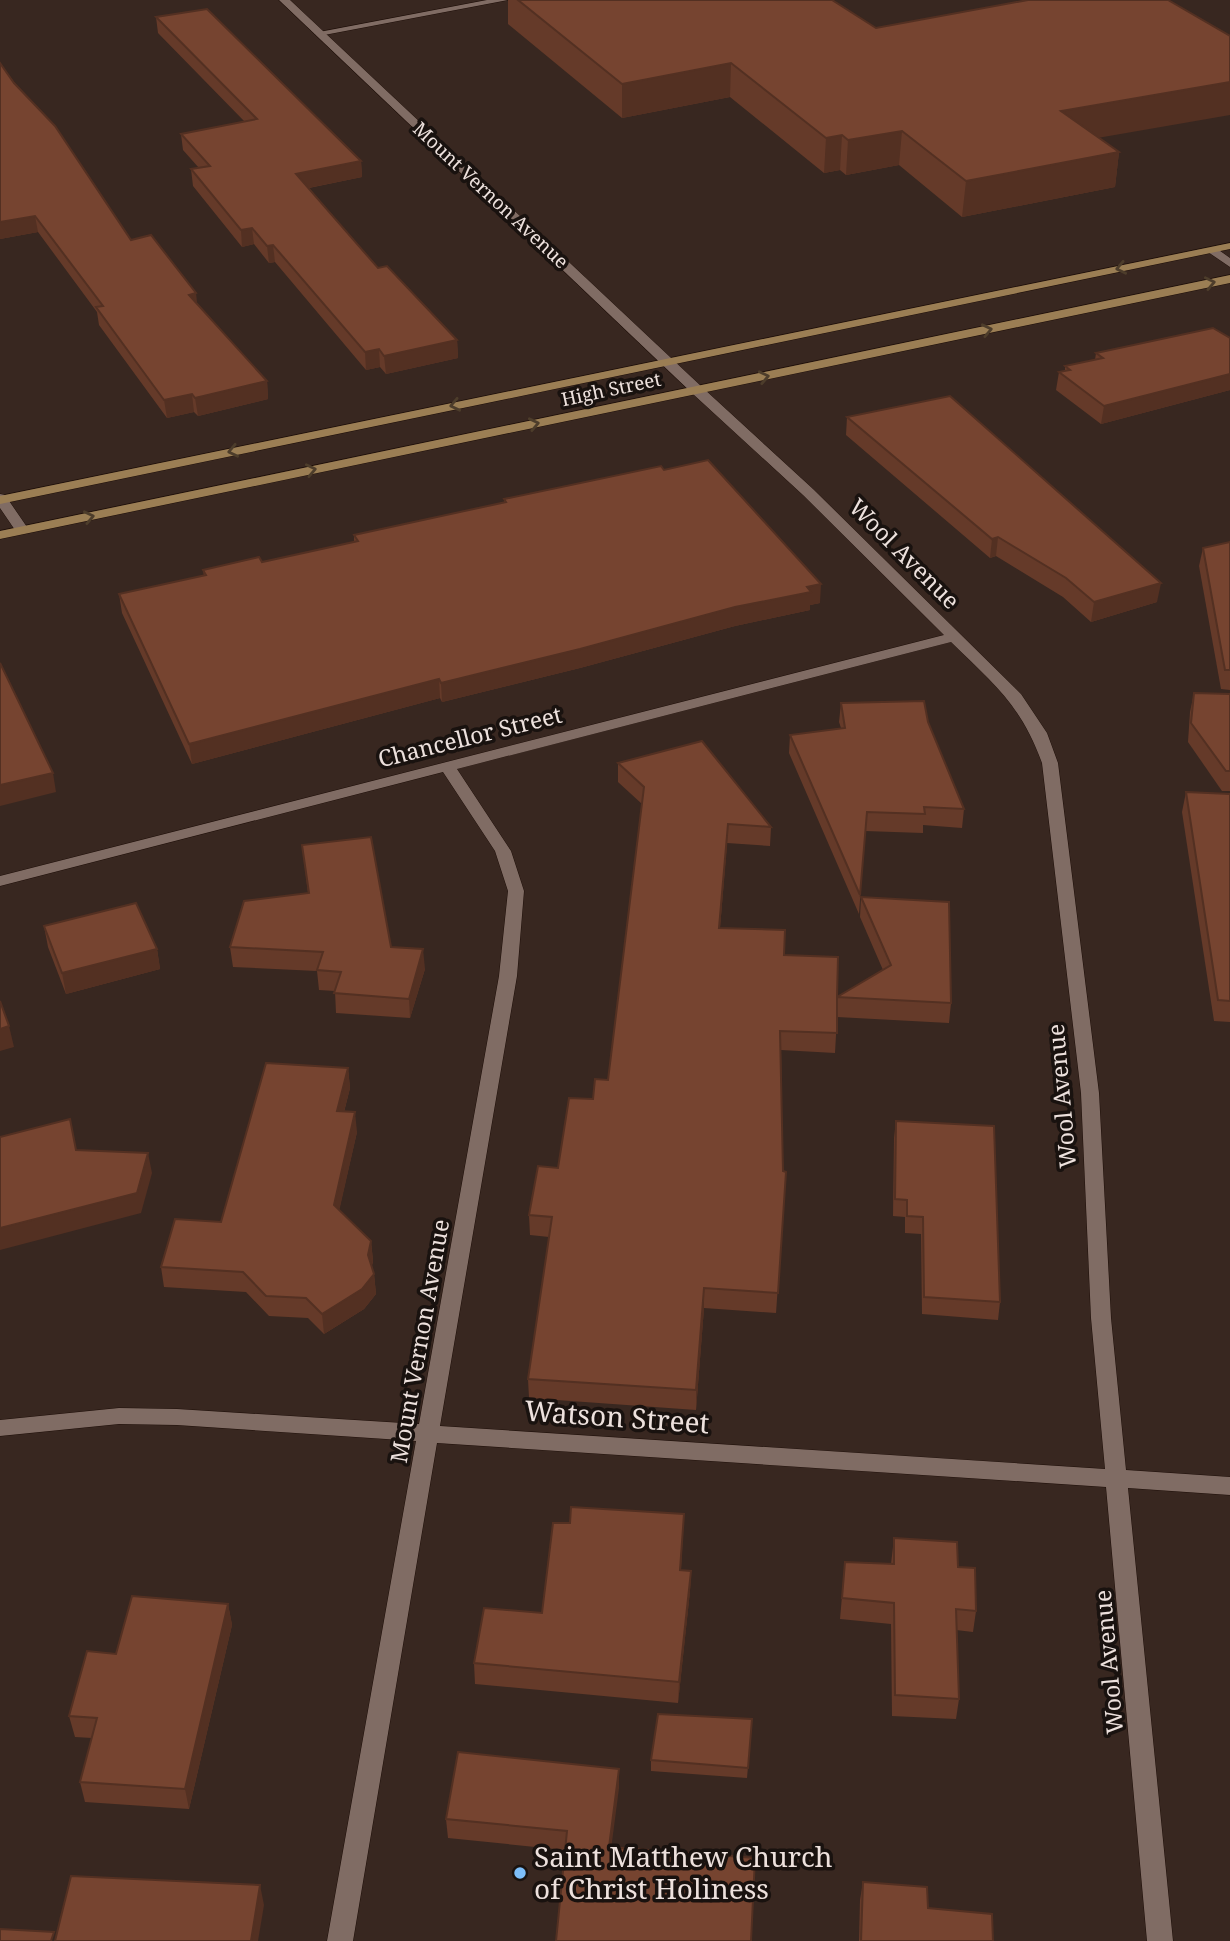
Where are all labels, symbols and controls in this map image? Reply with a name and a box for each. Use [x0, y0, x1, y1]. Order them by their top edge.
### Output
street label: Mount Vernon Avenue [408, 116, 574, 274]
one-way arrow [1115, 260, 1127, 275]
one-way arrow [1204, 277, 1216, 291]
one-way arrow [981, 323, 993, 338]
street label: High Street [559, 366, 664, 412]
one-way arrow [758, 370, 770, 385]
one-way arrow [449, 397, 461, 412]
one-way arrow [528, 418, 540, 433]
one-way arrow [227, 443, 239, 458]
one-way arrow [305, 464, 317, 479]
street label: Wool Avenue [842, 491, 967, 616]
one-way arrow [83, 510, 95, 525]
street label: Chancellor Street [374, 698, 565, 774]
street label: Wool Avenue [1039, 1023, 1083, 1169]
street label: Mount Vernon Avenue [382, 1217, 456, 1465]
street label: Watson Street [523, 1391, 711, 1441]
street label: Wool Avenue [1086, 1589, 1130, 1735]
place label: Saint Matthew Church of Christ Holiness [534, 1837, 833, 1907]
marker: Saint Matthew Church of Christ Holiness [512, 1865, 528, 1881]

